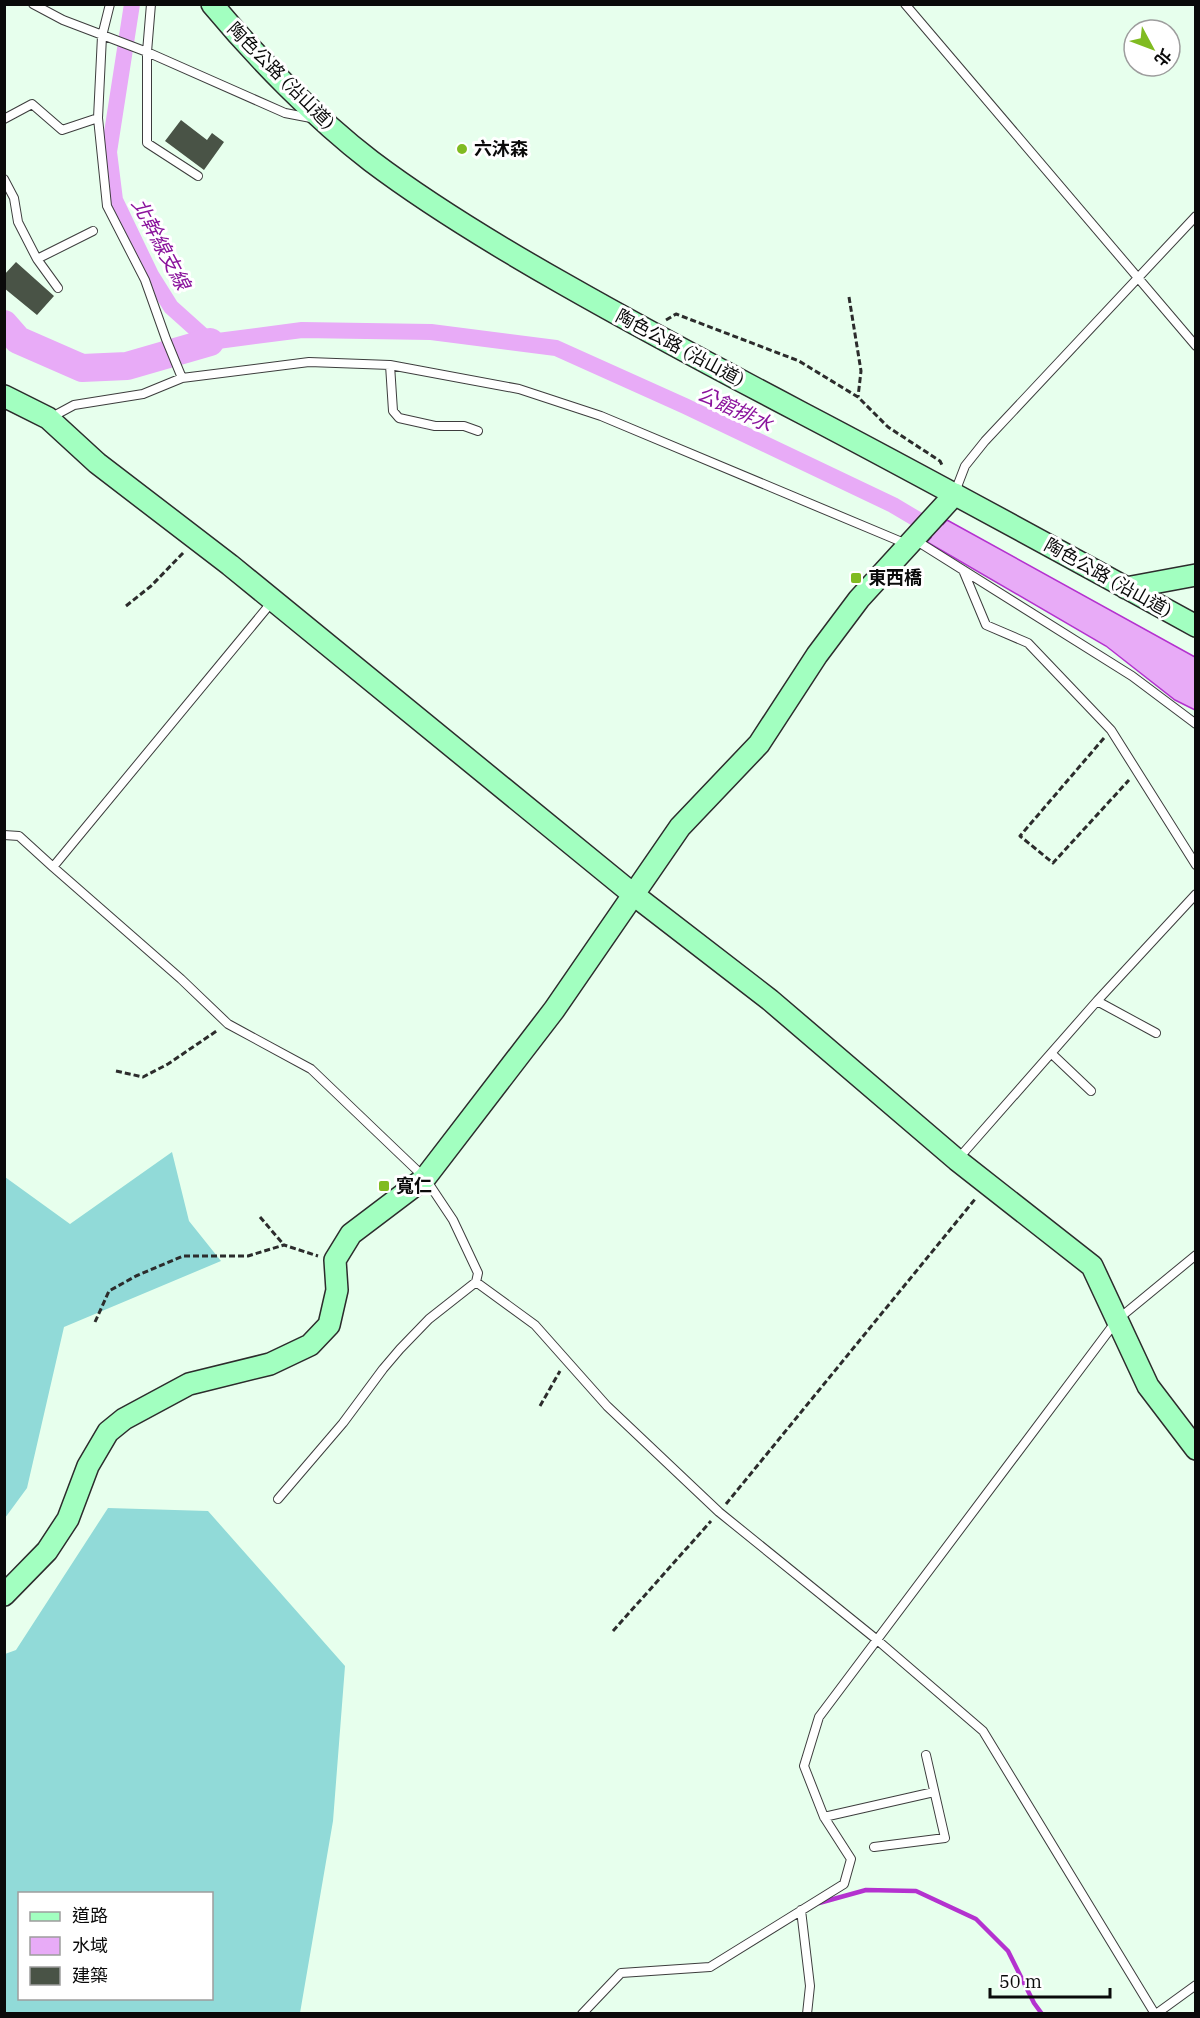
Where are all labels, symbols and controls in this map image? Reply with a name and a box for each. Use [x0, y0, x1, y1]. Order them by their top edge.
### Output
street label: 陶色公路 (沿山道) [223, 17, 340, 134]
north arrow [1122, 18, 1182, 78]
text: 北 [1151, 45, 1176, 70]
place label: 六沐森 [474, 137, 528, 160]
marker: 六沐森 [455, 142, 469, 156]
water label: 北幹線支線 [126, 193, 198, 296]
street label: 陶色公路 (沿山道) [612, 304, 748, 391]
water label: 公館排水 [693, 379, 778, 438]
street label: 陶色公路 (沿山道) [1041, 533, 1176, 622]
place label: 東西橋 [868, 566, 922, 589]
marker: 東西橋 [849, 571, 863, 585]
place label: 寬仁 [396, 1174, 432, 1197]
marker: 寬仁 [377, 1179, 391, 1193]
legend [18, 1892, 213, 2000]
text: 道路 [72, 1904, 108, 1927]
text: 水域 [72, 1934, 108, 1957]
scale bar [990, 1961, 1110, 1999]
text: 建築 [72, 1964, 108, 1987]
text: 50 m [999, 1970, 1042, 1993]

